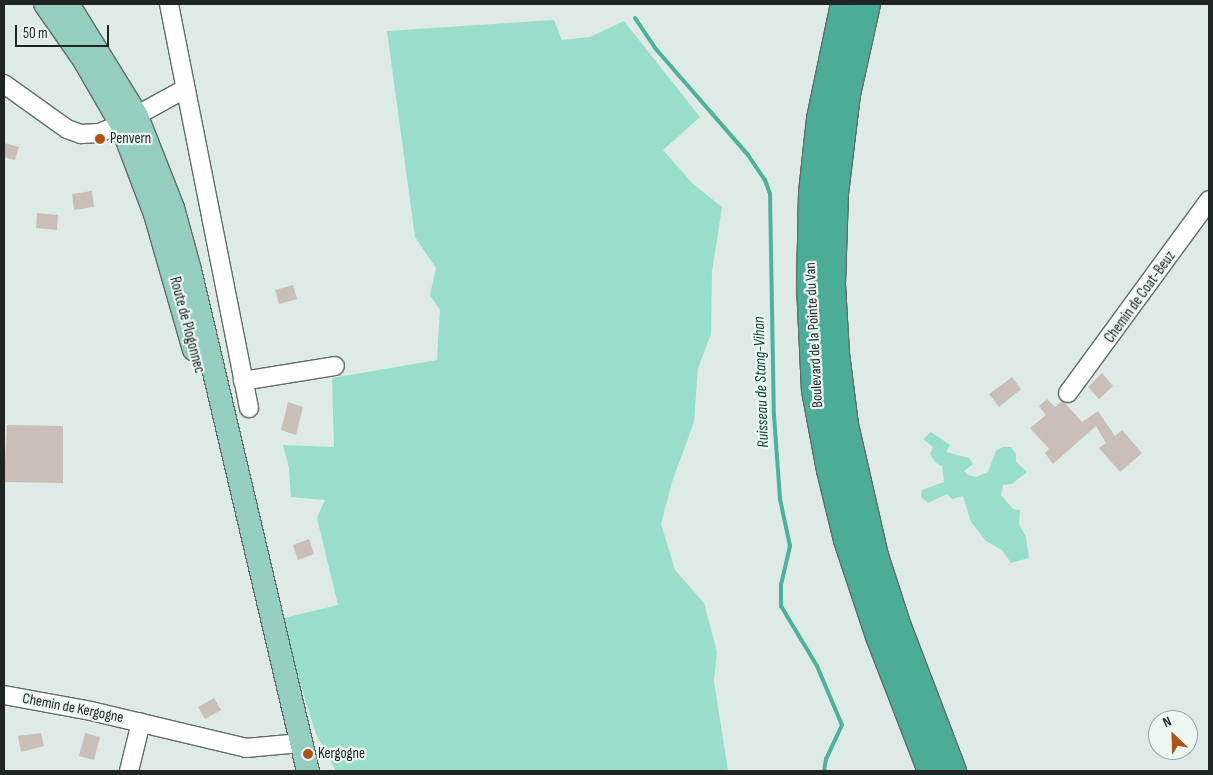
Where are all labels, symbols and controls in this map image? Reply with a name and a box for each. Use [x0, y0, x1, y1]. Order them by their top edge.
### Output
scale bar [18, 15, 111, 47]
text: 50 m [23, 24, 48, 43]
place label: Penvern [110, 130, 151, 148]
marker: Penvern [94, 133, 106, 145]
street label: Chemin de Coat-Beuz [1101, 248, 1179, 346]
street label: Boulevard de la Pointe du Van [801, 262, 827, 408]
street label: Route de Plogonnec [165, 275, 209, 375]
water label: Ruisseau de Stang-Vihan [750, 316, 774, 448]
street label: Chemin de Kergogne [21, 689, 125, 727]
north arrow [1148, 710, 1198, 760]
text: N [1160, 712, 1174, 731]
place label: Kergogne [318, 745, 365, 763]
marker: Kergogne [302, 748, 314, 760]

